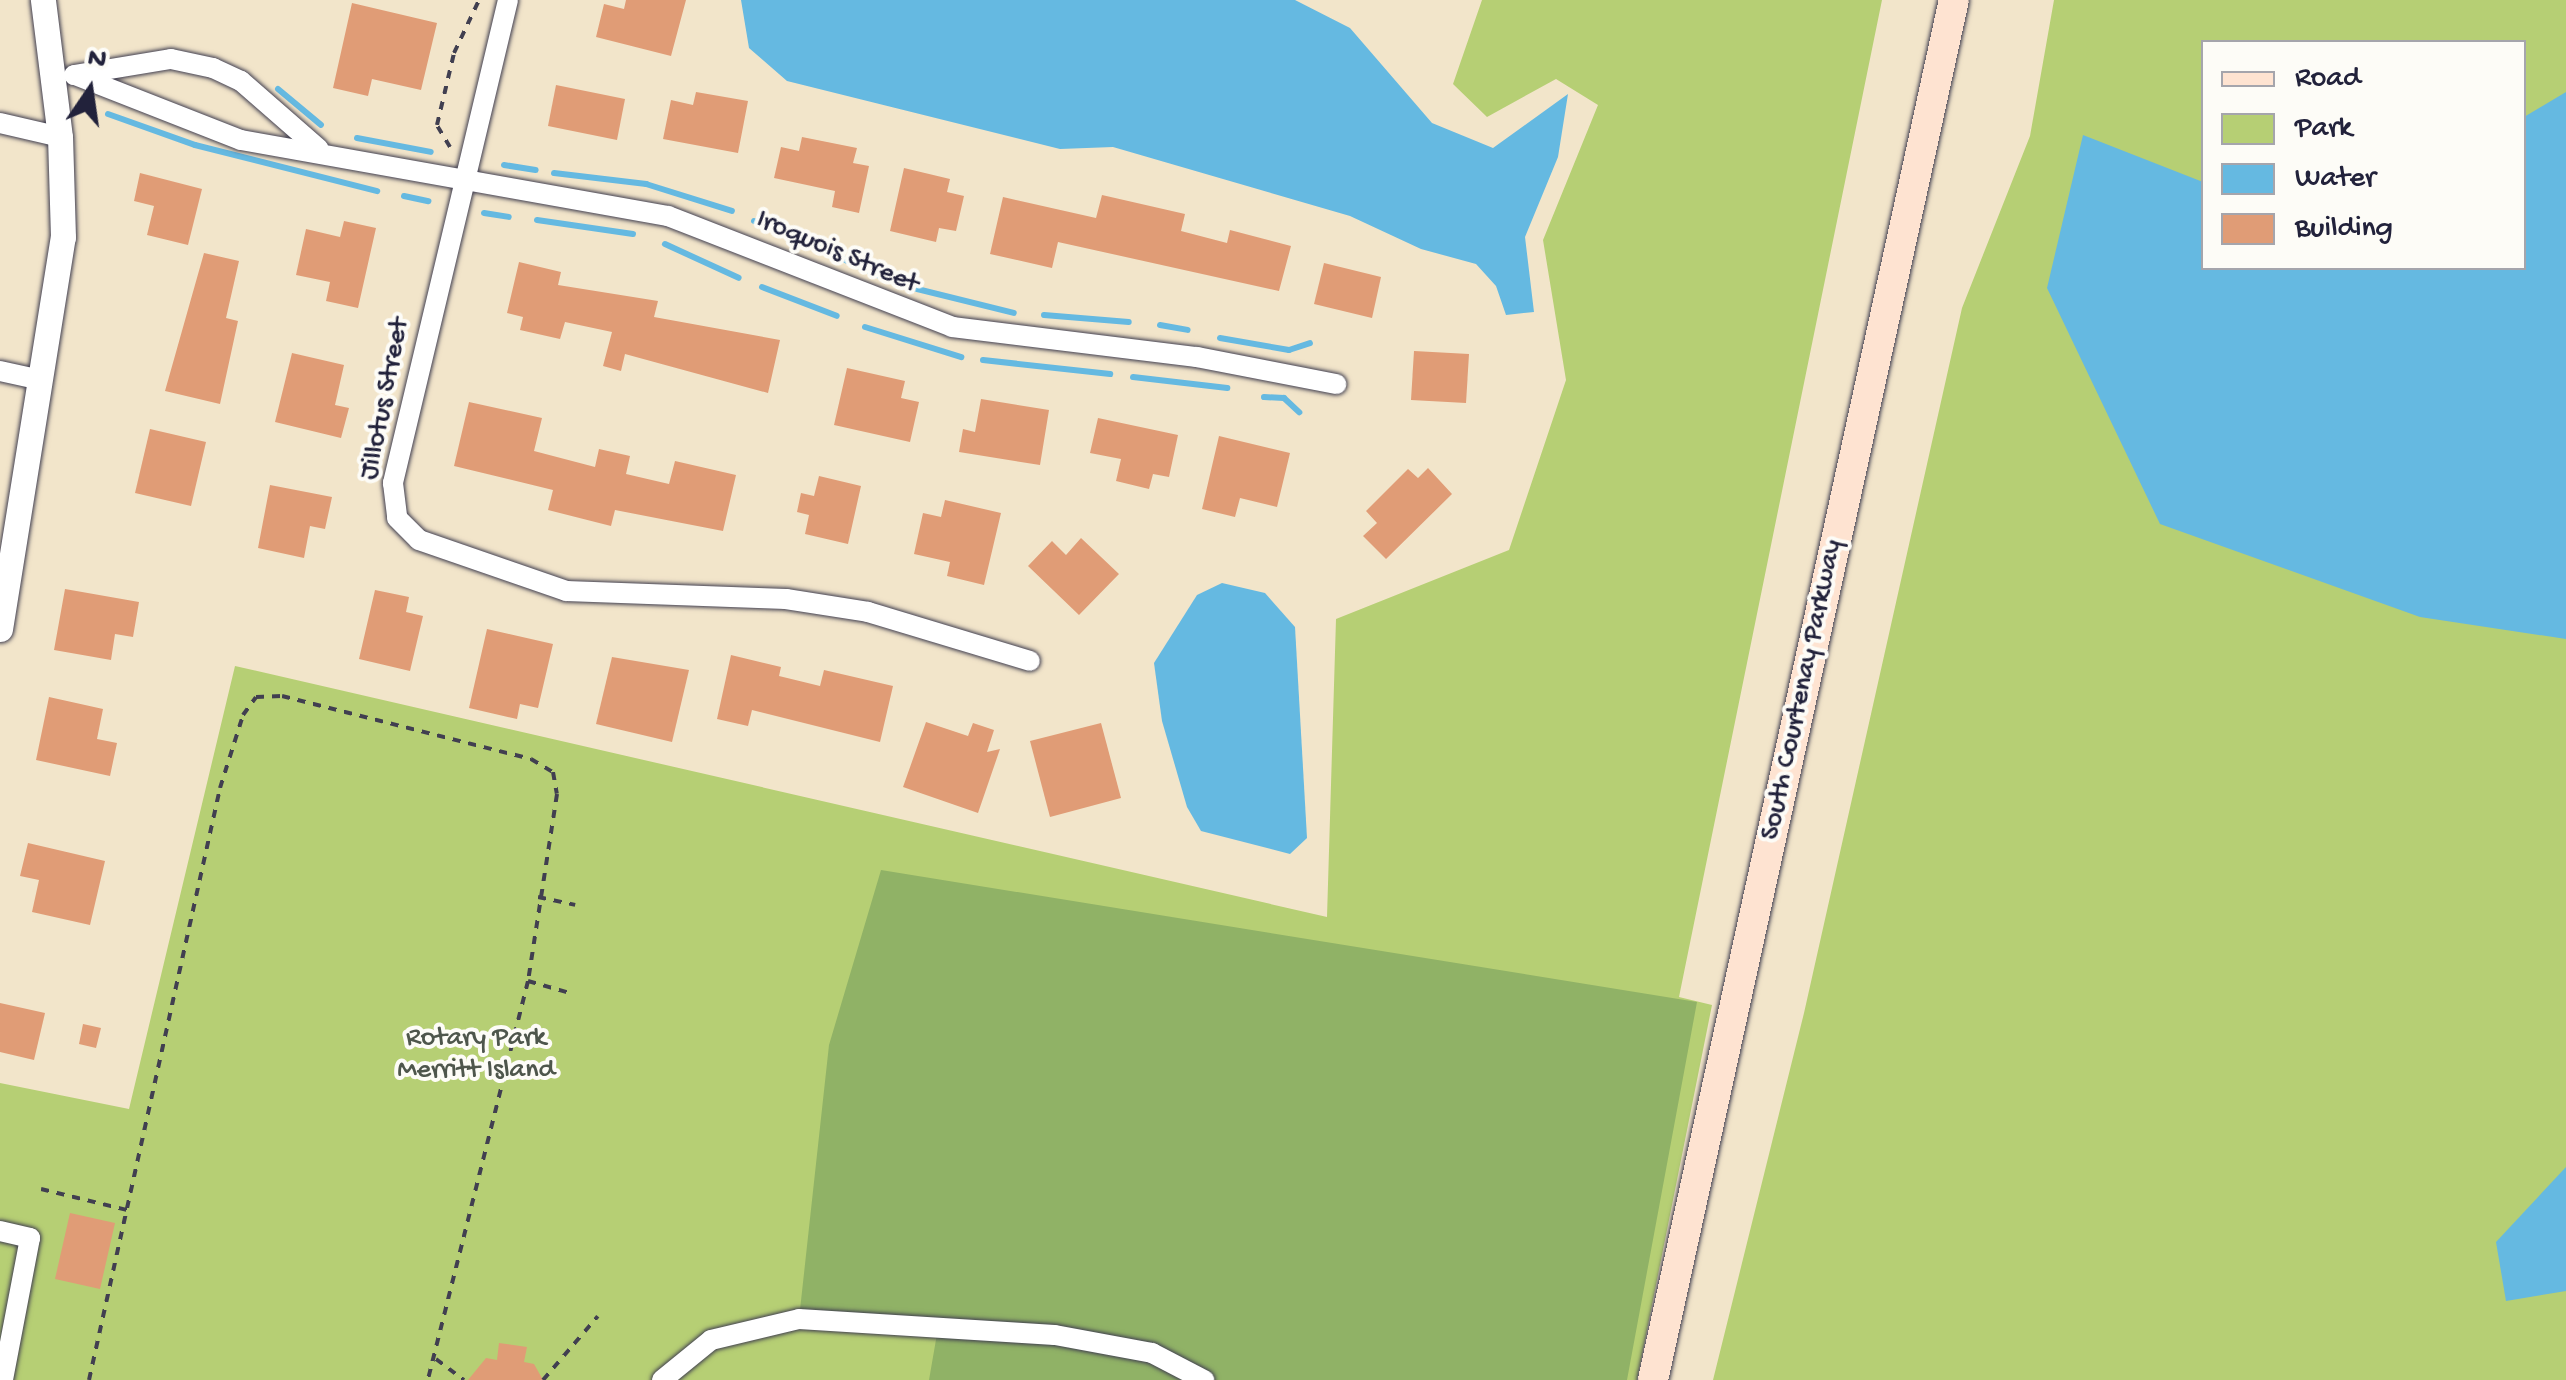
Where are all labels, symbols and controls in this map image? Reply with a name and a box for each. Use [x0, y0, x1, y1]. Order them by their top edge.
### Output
north arrow [40, 40, 140, 140]
legend [2201, 40, 2526, 270]
text: N [84, 42, 109, 78]
text: Road [2295, 62, 2361, 97]
text: Park [2295, 112, 2352, 147]
text: Water [2295, 162, 2376, 197]
street label: Iroquois Street [751, 204, 923, 302]
text: Building [2295, 212, 2393, 247]
street label: Jillotus Street [354, 315, 418, 483]
street label: South Courtenay Parkway [1755, 537, 1851, 843]
park label: Rotary Park Merritt Island [397, 1022, 555, 1088]

